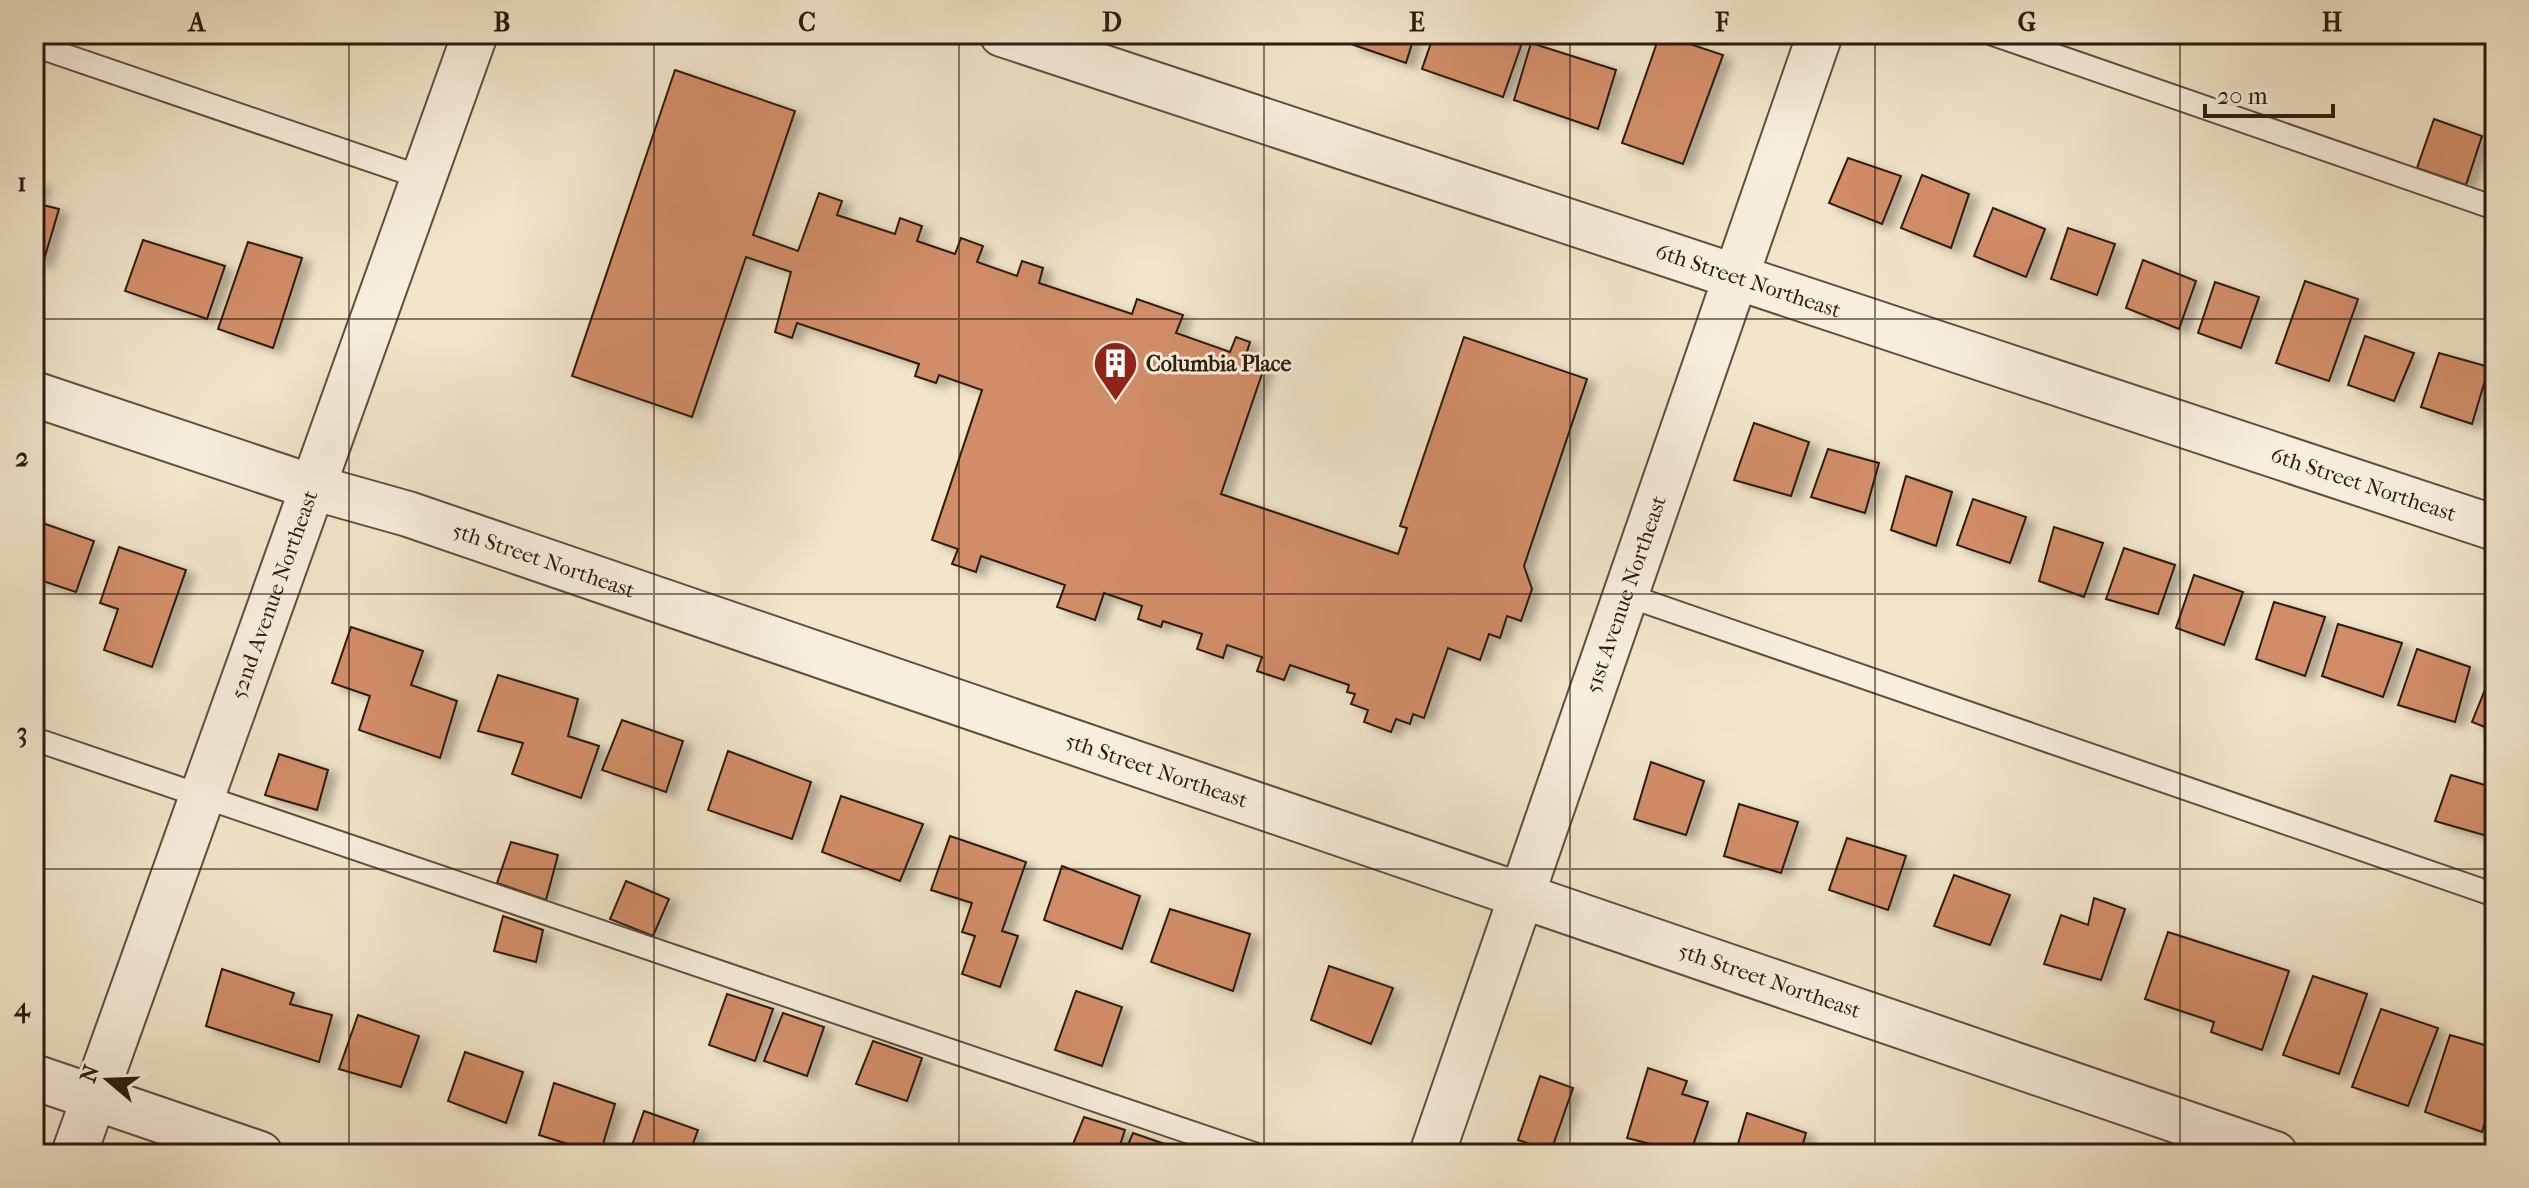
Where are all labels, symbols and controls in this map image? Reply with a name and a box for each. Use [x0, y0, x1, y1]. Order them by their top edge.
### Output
text: A [187, 7, 207, 38]
text: B [494, 7, 511, 38]
text: C [798, 7, 816, 38]
text: D [1102, 7, 1122, 38]
text: E [1409, 7, 1425, 38]
text: F [1714, 7, 1729, 38]
text: G [2018, 7, 2036, 38]
text: H [2322, 7, 2343, 38]
scale bar [2205, 68, 2333, 118]
text: 20 m [2217, 82, 2268, 110]
text: 1 [17, 167, 27, 198]
street label: 6th Street Northeast [1652, 238, 1844, 324]
building icon: Columbia Place [1091, 340, 1139, 403]
place label: Columbia Place [1146, 351, 1291, 377]
text: 2 [15, 442, 29, 473]
street label: 6th Street Northeast [2267, 442, 2460, 527]
street label: 52nd Avenue Northeast [225, 487, 324, 703]
street label: 51st Avenue Northeast [1579, 492, 1672, 697]
street label: 5th Street Northeast [449, 517, 638, 604]
text: 3 [17, 717, 27, 748]
street label: 5th Street Northeast [1062, 727, 1251, 814]
street label: 5th Street Northeast [1675, 937, 1864, 1024]
text: 4 [13, 992, 31, 1024]
north arrow [68, 1040, 148, 1120]
text: N [75, 1061, 105, 1086]

